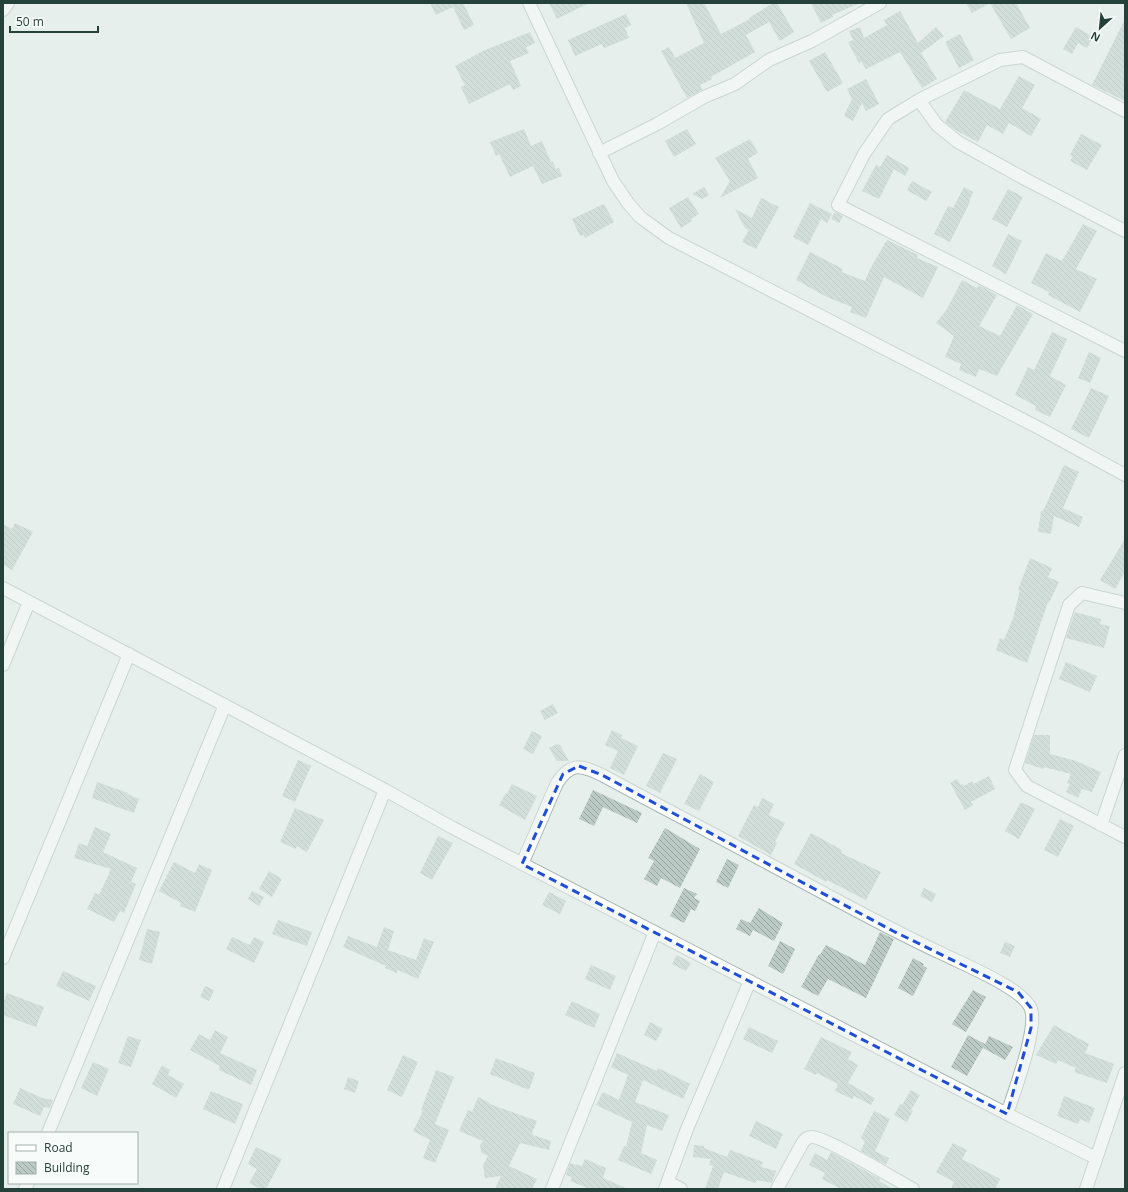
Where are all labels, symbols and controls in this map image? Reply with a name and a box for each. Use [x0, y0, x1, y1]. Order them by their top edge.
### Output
scale bar [10, 8, 98, 34]
north arrow [1080, 8, 1120, 48]
text: 50 m [16, 13, 44, 30]
text: N [1088, 29, 1103, 46]
legend [8, 1132, 138, 1184]
text: Road [44, 1139, 73, 1156]
text: Building [44, 1159, 90, 1176]

